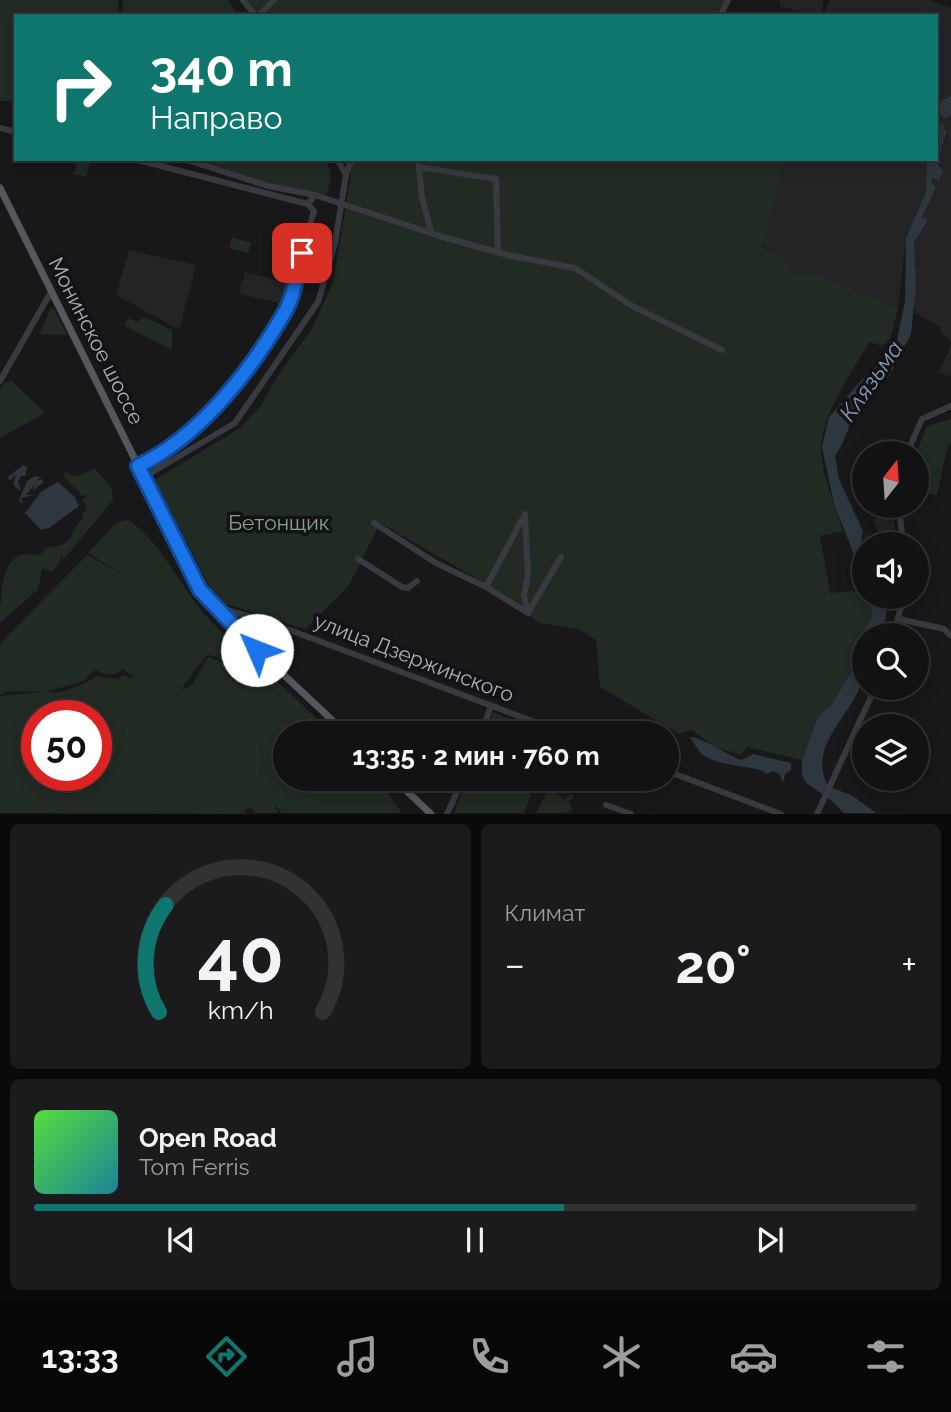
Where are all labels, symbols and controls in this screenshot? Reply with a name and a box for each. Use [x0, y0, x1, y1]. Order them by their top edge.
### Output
text: 340 m [150, 40, 293, 97]
icon: right [35, 42, 126, 133]
text: Направо [150, 99, 282, 136]
pin [272, 223, 332, 283]
icon: arrive [283, 234, 321, 272]
street label: Монинское шоссе [43, 253, 149, 429]
water label: Клязьма [833, 335, 908, 426]
north arrow [852, 441, 929, 518]
map controls [852, 441, 929, 791]
park label: Бетонщик [228, 510, 330, 535]
button: sound [852, 532, 929, 609]
street label: улица Дзержинского [311, 608, 518, 707]
position arrow [220, 613, 294, 687]
button: search [852, 623, 929, 700]
speed limit sign: 50 [21, 700, 112, 791]
button: layers [852, 714, 929, 791]
text: 13:35 · 2 мин · 760 m [352, 741, 600, 771]
text: Климат [505, 899, 585, 926]
text: 40 [197, 915, 283, 1000]
text: 20° [675, 934, 751, 995]
text: − [505, 942, 525, 987]
text: + [901, 942, 917, 987]
text: km/h [207, 995, 273, 1025]
text: Open Road [139, 1123, 277, 1153]
text: Tom Ferris [139, 1153, 250, 1180]
icon: previous [162, 1221, 200, 1259]
icon: pause [456, 1221, 494, 1259]
icon: next [751, 1221, 789, 1259]
icon: directions [202, 1332, 251, 1381]
icon: music [333, 1332, 382, 1381]
icon: phone [465, 1332, 514, 1381]
icon: climate [597, 1332, 646, 1381]
icon: car [729, 1332, 778, 1381]
icon: filters [861, 1332, 910, 1381]
text: 13:33 [41, 1338, 119, 1375]

